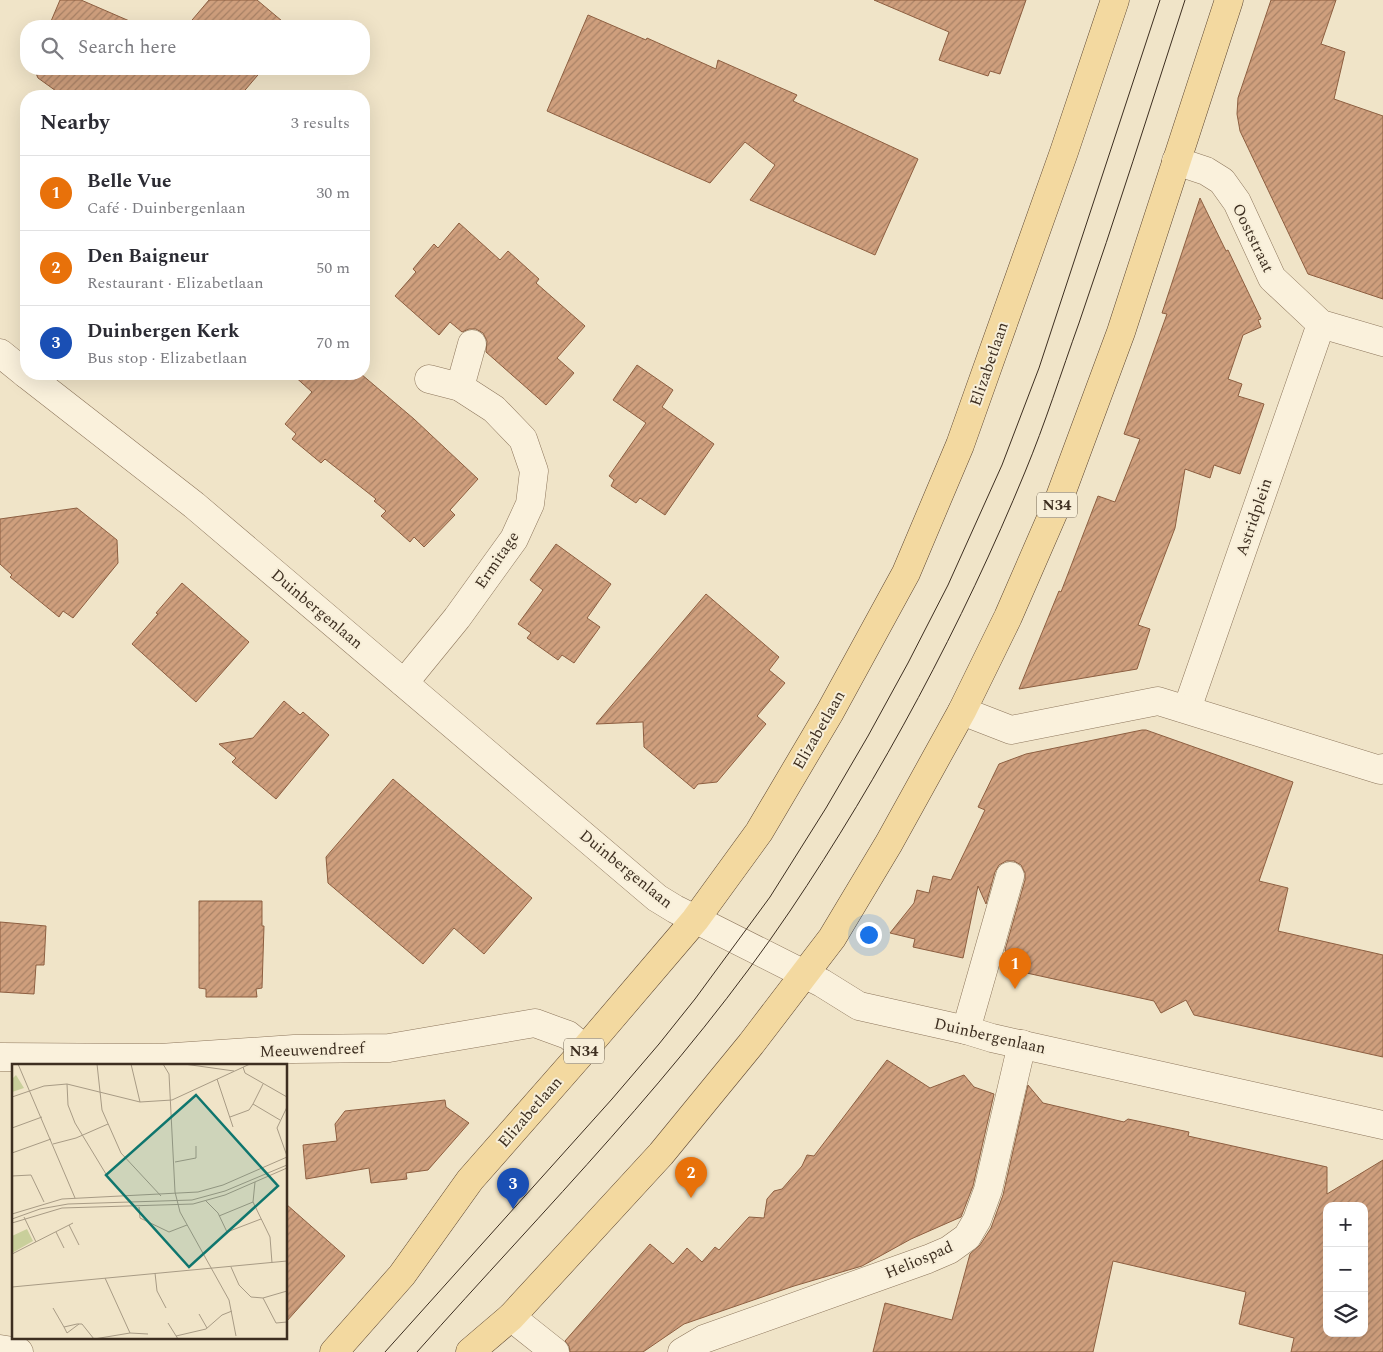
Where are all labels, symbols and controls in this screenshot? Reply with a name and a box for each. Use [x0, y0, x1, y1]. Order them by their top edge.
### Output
search box [20, 20, 370, 75]
text: Search here [78, 33, 177, 62]
icon: search [38, 34, 66, 62]
text: Nearby [40, 107, 110, 139]
text: 3 results [291, 111, 350, 135]
text: Belle Vue [87, 167, 171, 196]
text: 1 [52, 181, 60, 205]
text: 30 m [316, 181, 350, 205]
text: Café · Duinbergenlaan [87, 196, 245, 220]
street label: Ooststraat [1226, 199, 1280, 277]
text: Den Baigneur [87, 242, 209, 271]
text: 2 [52, 256, 60, 280]
text: 50 m [316, 256, 350, 280]
text: Restaurant · Elizabetlaan [87, 271, 264, 295]
text: Duinbergen Kerk [87, 317, 240, 346]
street label: Elizabetlaan [963, 319, 1015, 409]
text: 3 [52, 331, 60, 355]
text: 70 m [316, 331, 350, 355]
text: Bus stop · Elizabetlaan [87, 346, 247, 370]
street label: Astridplein [1230, 475, 1278, 559]
road number: N34 [1037, 492, 1077, 518]
street label: Ermitage [469, 526, 525, 594]
street label: Duinbergenlaan [266, 563, 368, 655]
street label: Elizabetlaan [787, 686, 851, 774]
street label: Duinbergenlaan [574, 824, 678, 914]
your location [856, 922, 882, 948]
pin: 1 [999, 948, 1031, 989]
street label: Duinbergenlaan [932, 1011, 1048, 1061]
street label: Meeuwendreef [259, 1036, 366, 1064]
road number: N34 [564, 1038, 604, 1064]
inset map [12, 1064, 288, 1340]
street label: Elizabetlaan [492, 1071, 568, 1153]
pin: 2 [675, 1157, 707, 1198]
pin: 3 [497, 1168, 529, 1209]
map controls [1323, 1202, 1368, 1337]
button: + [1323, 1202, 1368, 1247]
street label: Heliospad [881, 1235, 957, 1285]
button: − [1323, 1247, 1368, 1292]
button: layers [1323, 1292, 1368, 1337]

